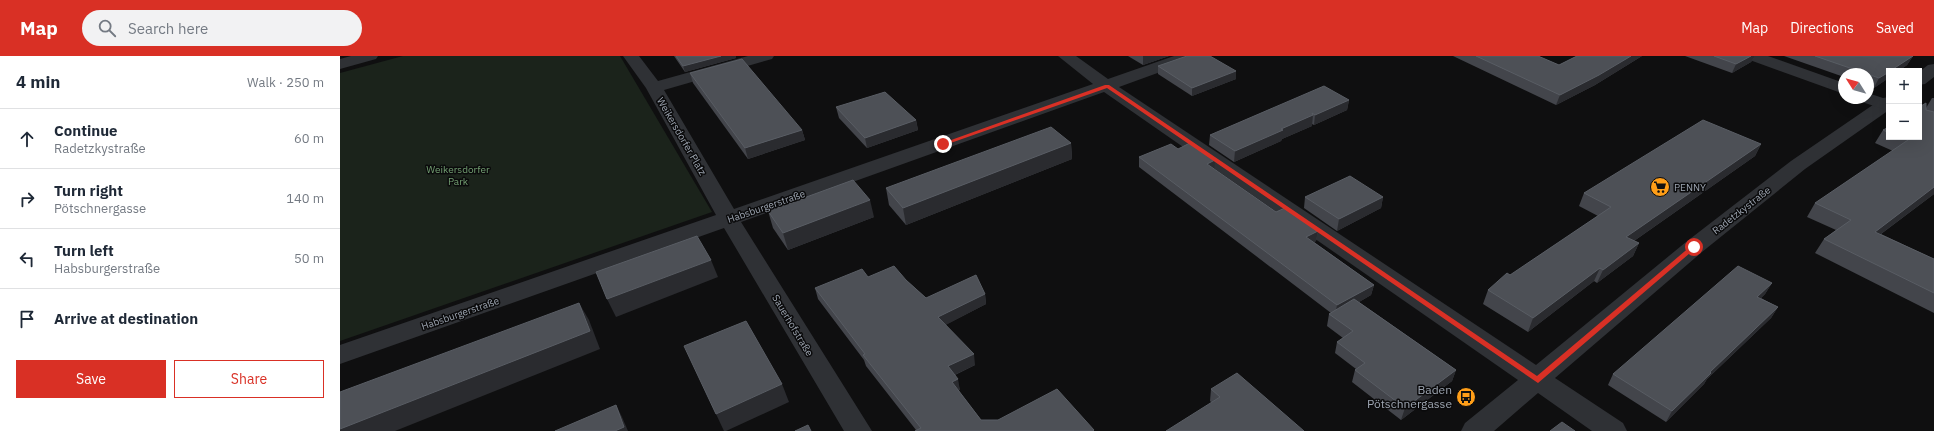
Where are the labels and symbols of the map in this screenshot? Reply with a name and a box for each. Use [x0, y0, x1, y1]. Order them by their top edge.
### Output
north arrow [1838, 68, 1874, 104]
street label: Weikersdorfer Platz [654, 95, 709, 178]
route end [934, 135, 952, 153]
park label: Weikersdorfer Park [426, 163, 490, 188]
supermarket icon: PENNY [1649, 176, 1671, 198]
place label: PENNY [1674, 181, 1706, 194]
street label: Radetzkystraße [1710, 183, 1773, 237]
street label: Habsburgerstraße [725, 187, 807, 226]
route start [1685, 238, 1703, 256]
street label: Sauerhofstraße [769, 292, 816, 359]
street label: Habsburgerstraße [419, 294, 501, 333]
place label: Baden Pötschnergasse [1367, 382, 1452, 411]
bus stop icon: Baden Pötschnergasse [1455, 386, 1477, 408]

